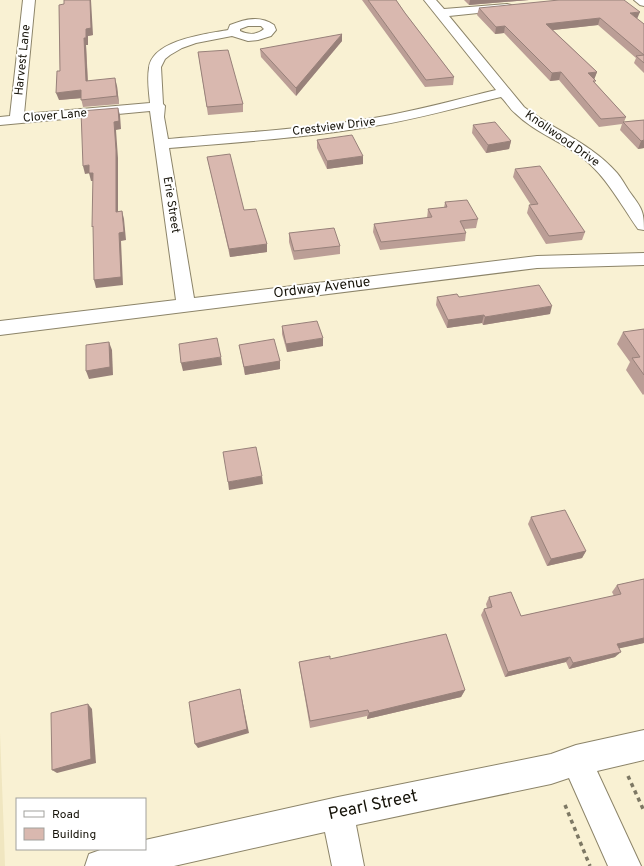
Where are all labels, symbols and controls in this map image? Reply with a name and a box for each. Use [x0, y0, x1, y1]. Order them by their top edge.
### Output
street label: Harvest Lane [11, 24, 35, 96]
street label: Clover Lane [22, 105, 88, 127]
street label: Knollwood Drive [521, 107, 603, 171]
street label: Crestview Drive [292, 114, 376, 140]
street label: Erie Street [159, 176, 183, 234]
street label: Ordway Avenue [273, 274, 371, 302]
street label: Pearl Street [326, 786, 420, 826]
legend [16, 798, 146, 850]
text: Road [52, 807, 80, 823]
text: Building [52, 827, 96, 843]

